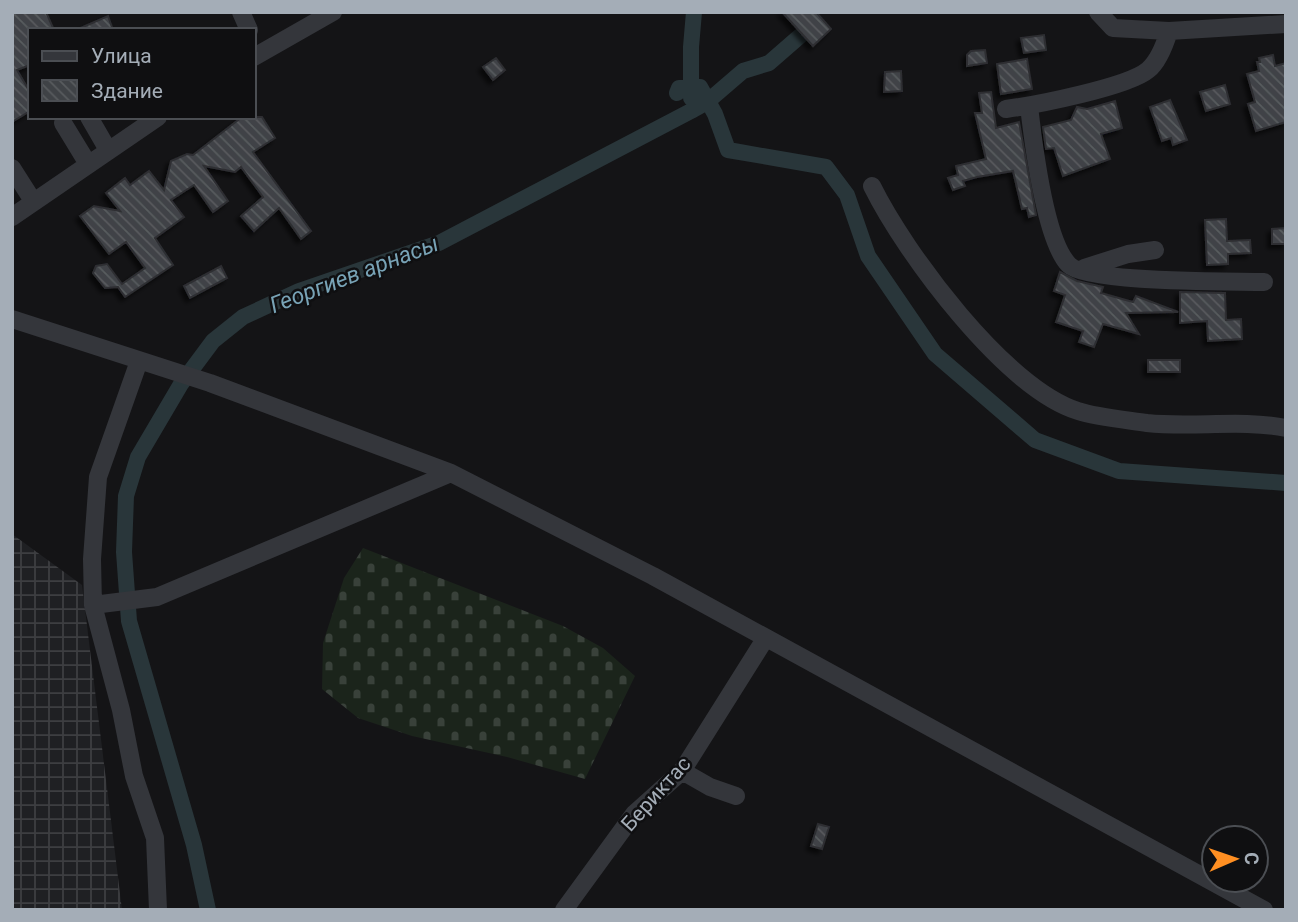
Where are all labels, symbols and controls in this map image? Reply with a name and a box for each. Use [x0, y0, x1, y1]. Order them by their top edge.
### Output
legend [28, 28, 256, 119]
text: Улица [91, 44, 152, 68]
text: Здание [91, 79, 163, 103]
water label: Георгиев арнасы [266, 230, 442, 319]
street label: Бериктас [616, 752, 696, 836]
north arrow [1200, 824, 1270, 894]
text: С [1240, 852, 1263, 865]

